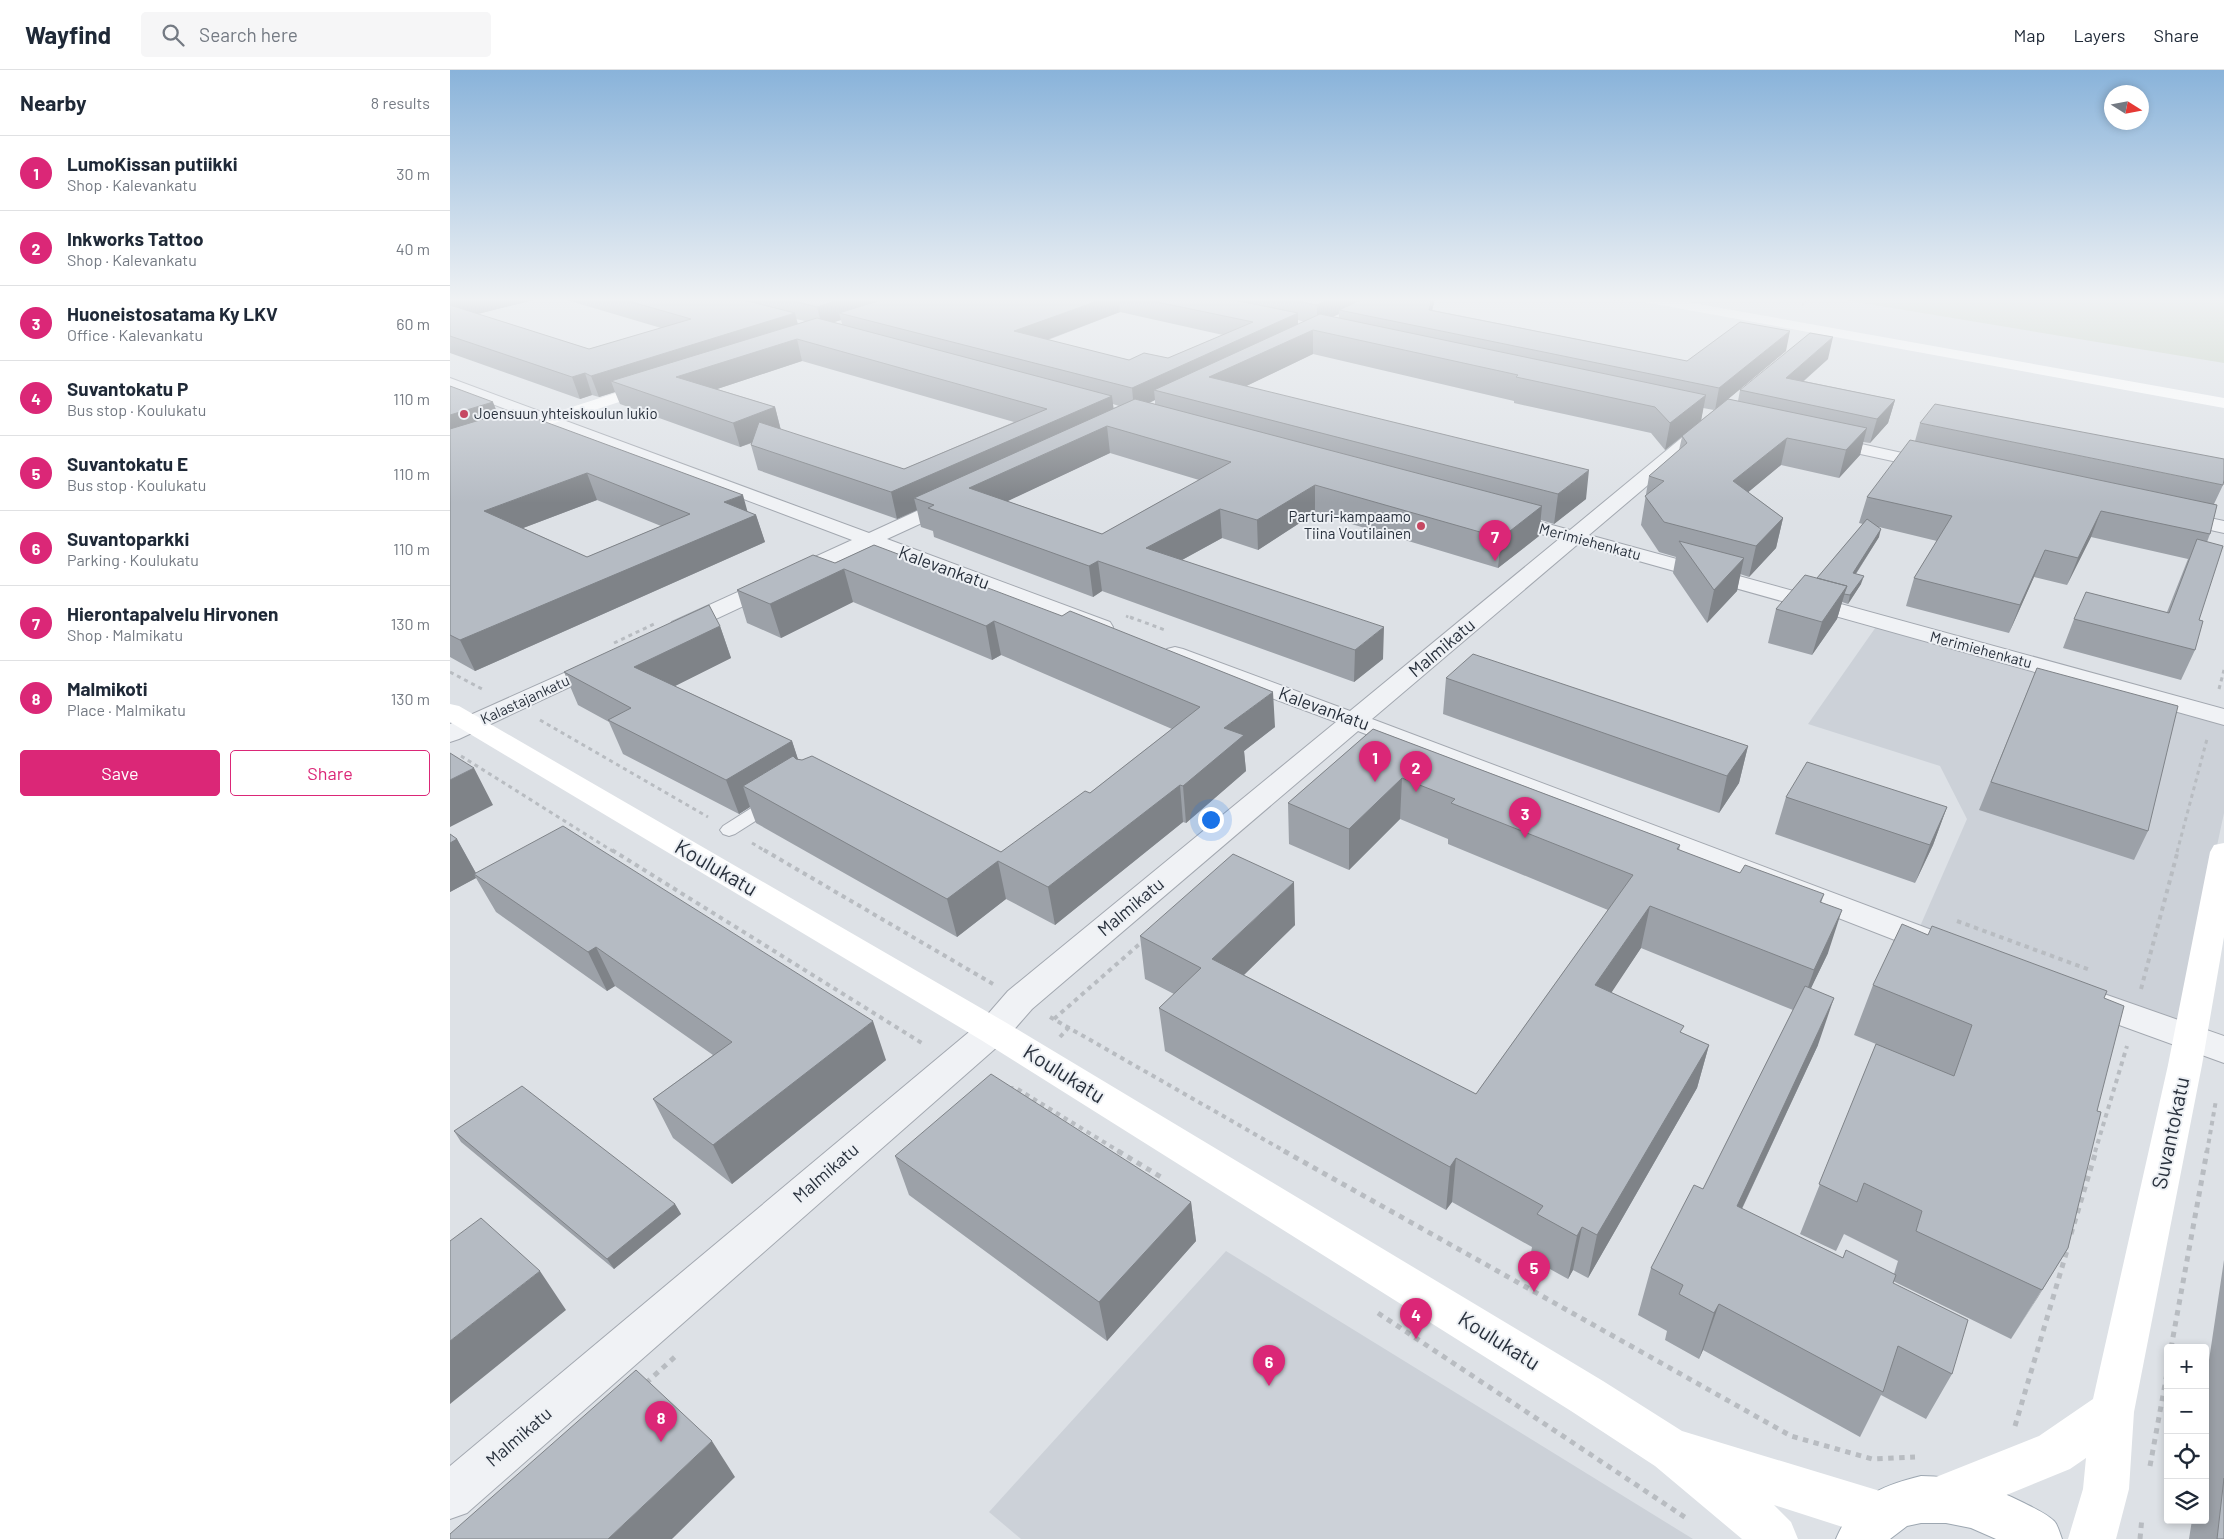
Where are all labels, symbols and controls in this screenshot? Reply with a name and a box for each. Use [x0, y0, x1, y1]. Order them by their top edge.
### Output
search box [141, 12, 491, 57]
text: Wayfind [25, 20, 111, 49]
icon: search [159, 21, 187, 49]
text: Search here [199, 23, 298, 46]
text: Map [2013, 24, 2045, 46]
text: Layers [2073, 24, 2126, 46]
text: Share [2154, 24, 2199, 46]
north arrow [2104, 85, 2149, 130]
text: Nearby [20, 90, 86, 115]
text: 8 results [371, 93, 430, 112]
text: LumoKissan putiikki [67, 152, 238, 175]
text: 1 [33, 164, 39, 183]
text: 30 m [396, 164, 430, 183]
text: Shop · Kalevankatu [67, 175, 197, 194]
text: Inkworks Tattoo [67, 227, 204, 250]
text: 2 [32, 239, 40, 258]
text: 40 m [396, 239, 430, 258]
text: Shop · Kalevankatu [67, 250, 197, 269]
text: Huoneistosatama Ky LKV [67, 302, 278, 325]
text: 3 [32, 314, 40, 333]
text: 60 m [396, 314, 430, 333]
text: Office · Kalevankatu [67, 325, 203, 344]
text: Suvantokatu P [67, 377, 188, 400]
text: 4 [31, 389, 41, 408]
text: 110 m [393, 389, 430, 408]
text: Bus stop · Koulukatu [67, 400, 206, 419]
place label: Joensuun yhteiskoulun lukio [474, 404, 658, 422]
marker: Joensuun yhteiskoulun lukio [458, 408, 470, 420]
text: Suvantokatu E [67, 452, 188, 475]
text: 5 [32, 464, 40, 483]
text: 110 m [393, 464, 430, 483]
text: Bus stop · Koulukatu [67, 475, 206, 494]
place label: Parturi-kampaamo Tiina Voutilainen [1289, 507, 1411, 542]
street label: Merimiehenkatu [1537, 519, 1643, 563]
marker: Parturi-kampaamo Tiina Voutilainen [1415, 520, 1427, 532]
pin: 7 [1479, 520, 1511, 561]
text: Suvantoparkki [67, 527, 189, 550]
text: 6 [32, 539, 40, 558]
text: 110 m [393, 539, 430, 558]
street label: Kalevankatu [896, 540, 993, 594]
text: Parking · Koulukatu [67, 550, 199, 569]
text: Hierontapalvelu Hirvonen [67, 602, 279, 625]
street label: Malmikatu [1404, 613, 1479, 681]
text: 7 [32, 614, 40, 633]
text: 130 m [391, 614, 430, 633]
text: Shop · Malmikatu [67, 625, 183, 644]
street label: Merimiehenkatu [1928, 627, 2034, 671]
street label: Kalastajankatu [477, 671, 572, 728]
text: Malmikoti [67, 677, 148, 700]
street label: Kalevankatu [1276, 681, 1373, 735]
text: 8 [32, 689, 40, 708]
text: 130 m [391, 689, 430, 708]
text: Place · Malmikatu [67, 700, 186, 719]
pin: 1 [1359, 741, 1391, 782]
button: Save [20, 750, 220, 796]
button: Share [230, 750, 430, 796]
pin: 2 [1400, 751, 1432, 792]
pin: 3 [1509, 797, 1541, 838]
your location [1198, 807, 1224, 833]
street label: Koulukatu [671, 833, 762, 900]
street label: Malmikatu [1093, 872, 1168, 940]
street label: Koulukatu [1020, 1038, 1110, 1107]
street label: Suvantokatu [2145, 1074, 2194, 1191]
street label: Malmikatu [788, 1138, 863, 1207]
pin: 5 [1518, 1251, 1550, 1292]
pin: 4 [1400, 1298, 1432, 1339]
street label: Koulukatu [1455, 1305, 1545, 1374]
map controls [2164, 1344, 2209, 1524]
button: + [2164, 1344, 2209, 1389]
pin: 6 [1253, 1345, 1285, 1386]
button: − [2164, 1389, 2209, 1434]
pin: 8 [645, 1401, 677, 1442]
street label: Malmikatu [481, 1402, 556, 1471]
button: locate [2164, 1434, 2209, 1479]
button: layers [2164, 1479, 2209, 1524]

